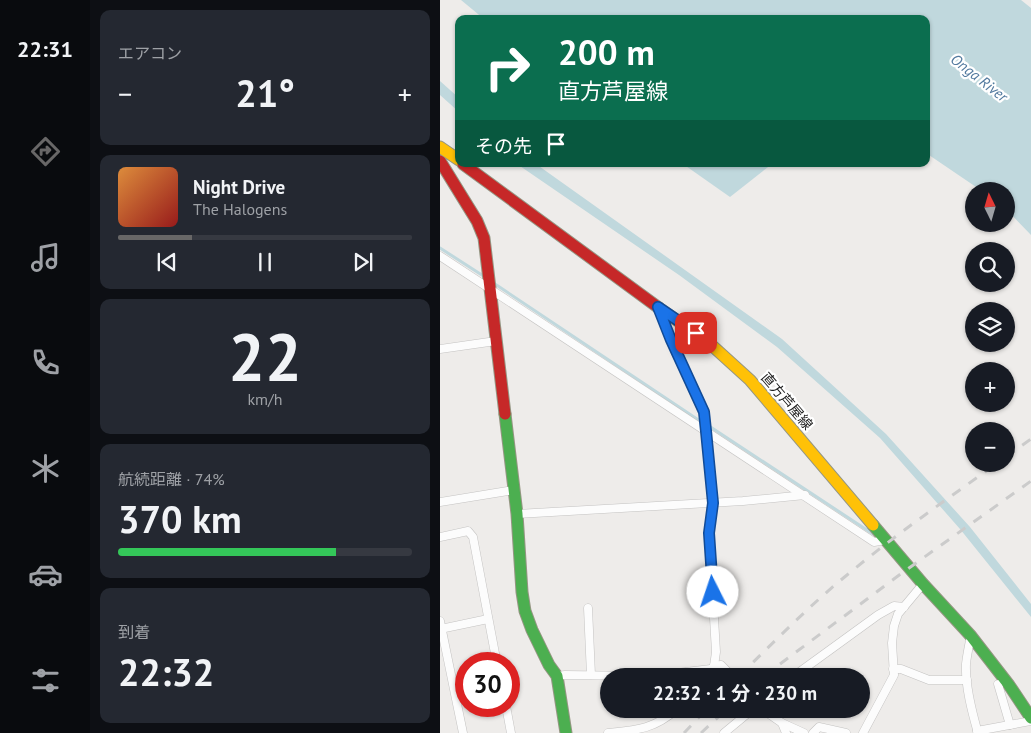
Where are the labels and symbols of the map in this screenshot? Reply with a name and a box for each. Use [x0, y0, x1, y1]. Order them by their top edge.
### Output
water label: Onga River [947, 50, 1012, 106]
north arrow [965, 182, 1015, 232]
pin [675, 312, 717, 354]
street label: 直方芦屋線 [757, 369, 817, 433]
position arrow [686, 565, 738, 617]
speed limit sign: 30 [455, 652, 520, 717]

